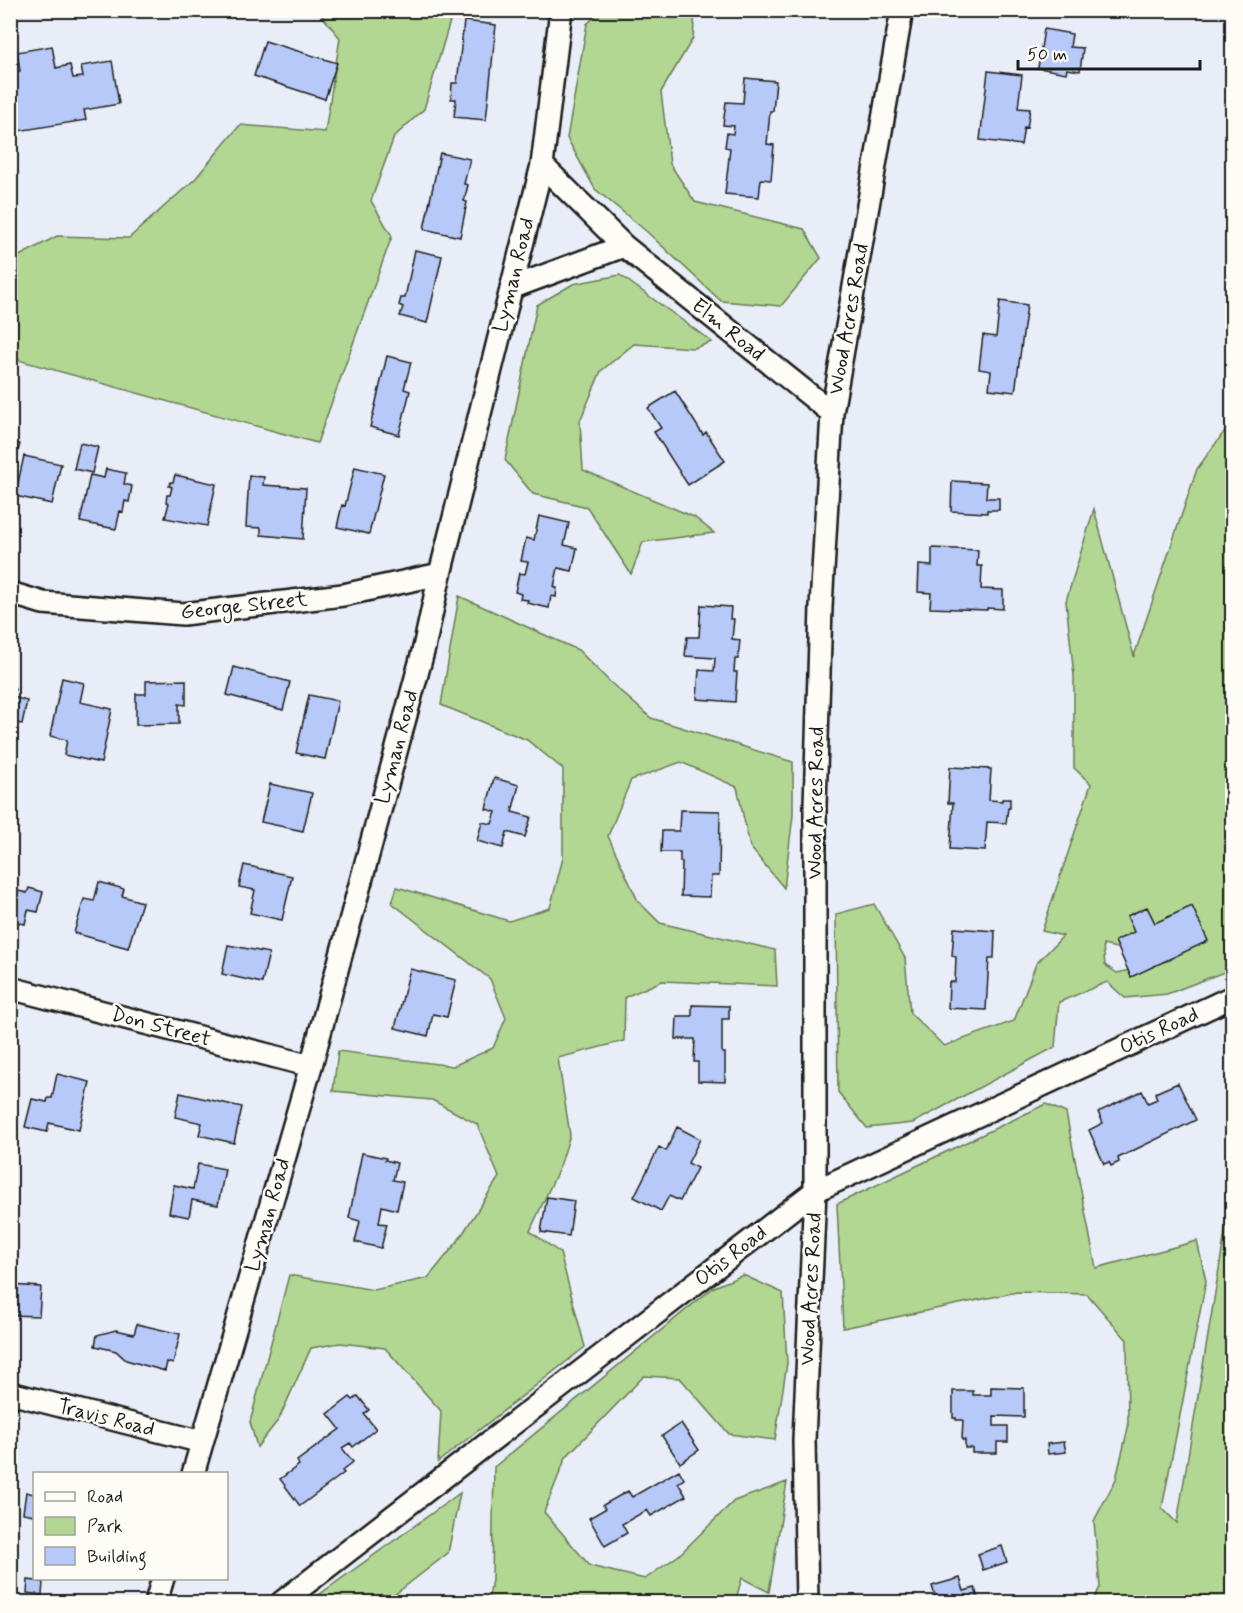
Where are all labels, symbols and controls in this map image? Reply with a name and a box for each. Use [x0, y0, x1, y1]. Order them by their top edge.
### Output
scale bar [1018, 33, 1200, 71]
text: 50 m [1027, 43, 1067, 67]
street label: Lyman Road [486, 215, 542, 335]
street label: Wood Acres Road [822, 241, 876, 397]
street label: Elm Road [686, 292, 770, 368]
street label: George Street [179, 585, 310, 628]
street label: Lyman Road [368, 687, 426, 807]
street label: Wood Acres Road [801, 726, 831, 880]
street label: Don Street [108, 1000, 214, 1054]
street label: Otis Road [1115, 1000, 1203, 1062]
street label: Lyman Road [238, 1155, 298, 1275]
street label: Wood Acres Road [793, 1212, 829, 1366]
street label: Otis Road [689, 1219, 773, 1293]
street label: Travis Road [55, 1392, 157, 1444]
legend [33, 1472, 228, 1580]
text: Road [87, 1485, 123, 1509]
text: Park [87, 1515, 123, 1539]
text: Building [87, 1545, 147, 1571]

